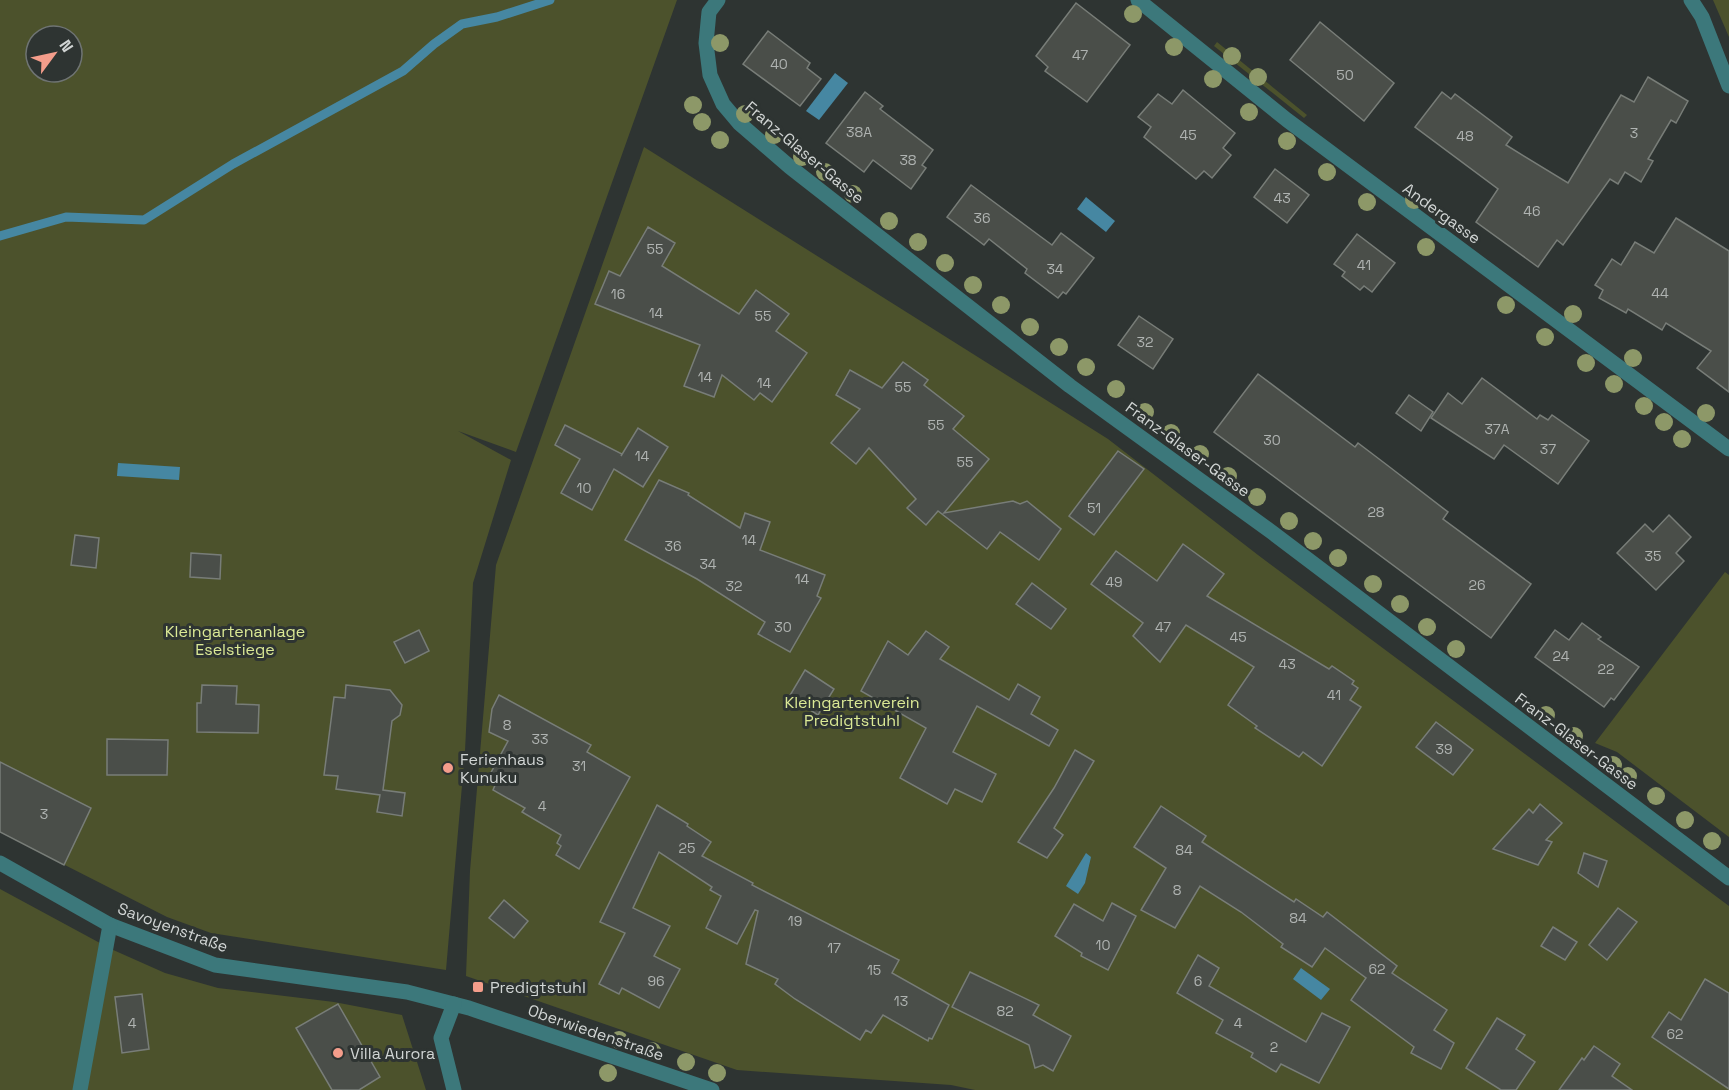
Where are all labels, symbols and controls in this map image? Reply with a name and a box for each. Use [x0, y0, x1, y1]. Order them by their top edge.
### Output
north arrow [24, 24, 84, 84]
text: N [54, 36, 78, 56]
house number: 47 [1072, 46, 1088, 64]
house number: 40 [770, 55, 788, 73]
house number: 50 [1336, 66, 1354, 84]
street label: Franz-Glaser-Gasse [741, 96, 869, 208]
house number: 38A [846, 123, 872, 141]
house number: 3 [1630, 124, 1638, 142]
house number: 45 [1179, 126, 1197, 144]
house number: 48 [1456, 127, 1474, 145]
house number: 38 [899, 151, 917, 169]
street label: Andergasse [1399, 178, 1485, 249]
house number: 43 [1273, 189, 1291, 207]
house number: 46 [1523, 202, 1541, 220]
house number: 36 [973, 209, 991, 227]
house number: 55 [647, 240, 663, 258]
house number: 41 [1357, 256, 1371, 274]
house number: 34 [1046, 260, 1064, 278]
house number: 44 [1651, 284, 1669, 302]
house number: 16 [611, 285, 625, 303]
house number: 14 [649, 304, 664, 322]
house number: 55 [755, 307, 771, 325]
house number: 32 [1137, 333, 1153, 351]
house number: 14 [698, 368, 713, 386]
house number: 14 [757, 374, 772, 392]
house number: 55 [895, 378, 911, 396]
street label: Franz-Glaser-Gasse [1121, 397, 1254, 502]
house number: 55 [928, 416, 944, 434]
house number: 37A [1484, 420, 1510, 438]
house number: 30 [1263, 431, 1281, 449]
house number: 37 [1540, 440, 1556, 458]
house number: 14 [635, 447, 650, 465]
house number: 55 [957, 453, 973, 471]
house number: 10 [577, 479, 591, 497]
house number: 51 [1087, 499, 1101, 517]
house number: 28 [1367, 503, 1385, 521]
house number: 14 [742, 531, 757, 549]
house number: 36 [664, 537, 682, 555]
house number: 35 [1645, 547, 1661, 565]
house number: 34 [699, 555, 717, 573]
house number: 14 [795, 570, 810, 588]
house number: 49 [1105, 573, 1123, 591]
house number: 26 [1468, 576, 1486, 594]
house number: 32 [726, 577, 742, 595]
house number: 30 [774, 618, 792, 636]
house number: 47 [1155, 618, 1171, 636]
park label: Kleingartenanlage Eselstiege [165, 621, 305, 660]
house number: 45 [1229, 628, 1247, 646]
house number: 24 [1553, 647, 1570, 665]
house number: 43 [1278, 655, 1296, 673]
house number: 22 [1598, 660, 1614, 678]
house number: 41 [1327, 686, 1341, 704]
street label: Franz-Glaser-Gasse [1511, 688, 1643, 795]
park label: Kleingartenverein Predigtstuhl [784, 692, 920, 731]
house number: 8 [503, 716, 512, 734]
house number: 33 [532, 730, 548, 748]
house number: 39 [1435, 740, 1453, 758]
place label: Ferienhaus Kunuku [460, 749, 544, 788]
house number: 31 [572, 757, 586, 775]
marker: Ferienhaus Kunuku [441, 761, 455, 775]
house number: 4 [538, 797, 547, 815]
house number: 3 [40, 805, 48, 823]
house number: 25 [679, 839, 695, 857]
house number: 84 [1175, 841, 1193, 859]
house number: 8 [1173, 881, 1182, 899]
street label: Savoyenstraße [115, 898, 231, 957]
house number: 84 [1289, 909, 1307, 927]
house number: 19 [788, 912, 802, 930]
house number: 10 [1096, 936, 1110, 954]
house number: 17 [827, 939, 841, 957]
house number: 62 [1369, 960, 1385, 978]
house number: 15 [867, 961, 881, 979]
house number: 96 [647, 972, 665, 990]
house number: 6 [1194, 972, 1202, 990]
place label: Predigtstuhl [490, 977, 586, 998]
marker: Predigtstuhl [471, 980, 485, 994]
house number: 13 [894, 992, 908, 1010]
street label: Oberwiedenstraße [525, 999, 667, 1066]
house number: 82 [996, 1002, 1014, 1020]
house number: 4 [128, 1014, 137, 1032]
house number: 4 [1234, 1014, 1243, 1032]
house number: 62 [1667, 1025, 1683, 1043]
house number: 2 [1270, 1038, 1278, 1056]
place label: Villa Aurora [350, 1043, 435, 1064]
marker: Villa Aurora [331, 1046, 345, 1060]

